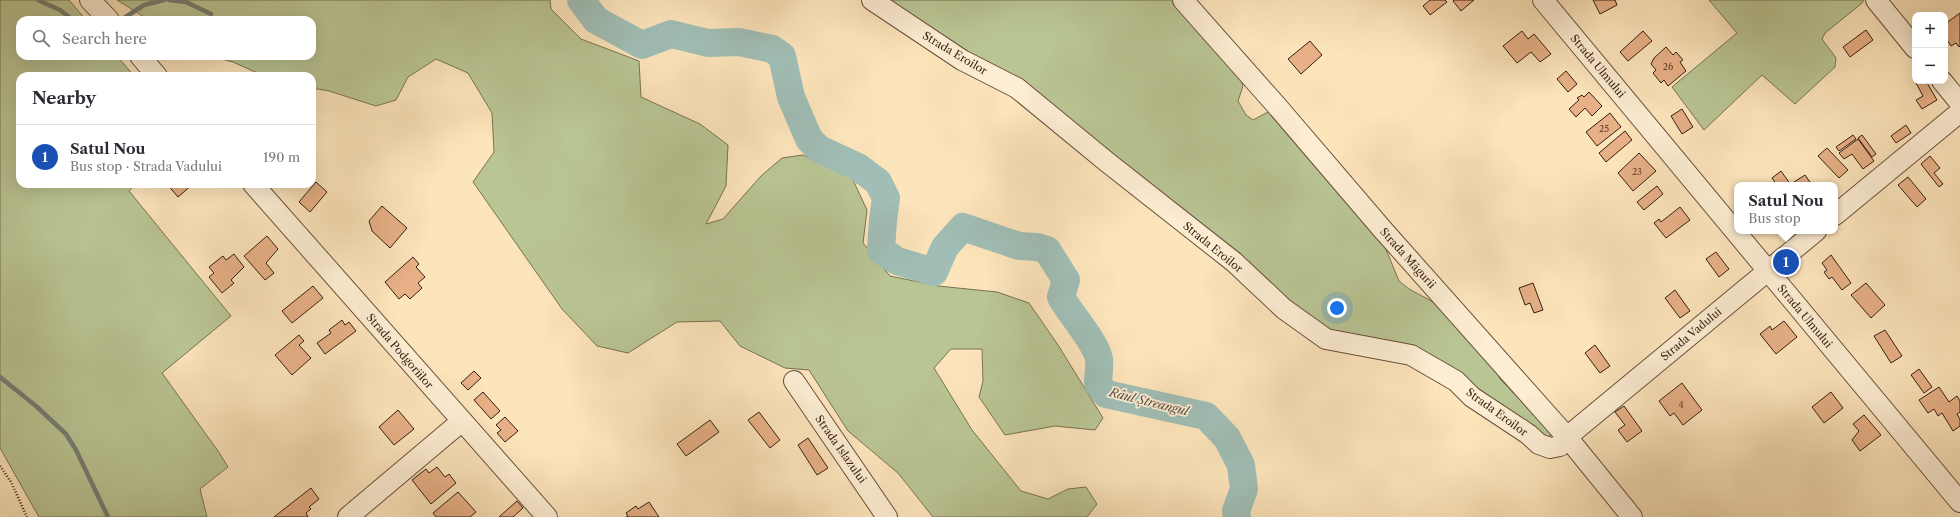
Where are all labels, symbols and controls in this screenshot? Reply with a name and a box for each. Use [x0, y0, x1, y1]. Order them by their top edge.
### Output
map controls [1912, 12, 1948, 84]
button: + [1912, 12, 1948, 48]
search box [16, 16, 316, 60]
icon: search [30, 27, 52, 49]
street label: Strada Eroilor [920, 28, 990, 78]
text: Search here [62, 29, 147, 48]
street label: Strada Ulmului [1567, 31, 1629, 101]
button: − [1912, 48, 1948, 84]
house number: 26 [1663, 61, 1673, 72]
text: Nearby [32, 88, 96, 108]
house number: 25 [1599, 123, 1609, 134]
text: Satul Nou [70, 139, 145, 158]
text: 1 [42, 149, 48, 165]
text: 190 m [263, 149, 300, 165]
text: Bus stop · Strada Vadului [70, 158, 222, 174]
house number: 23 [1632, 166, 1642, 177]
popup [1734, 182, 1838, 234]
text: Satul Nou [1748, 191, 1824, 210]
text: Bus stop [1748, 210, 1801, 226]
street label: Strada Eroilor [1180, 219, 1246, 276]
street label: Strada Măgurii [1377, 225, 1439, 292]
pin: 1 [1773, 247, 1799, 277]
street label: Strada Ulmului [1774, 281, 1836, 351]
your location [1327, 298, 1347, 318]
street label: Strada Vadului [1658, 304, 1725, 364]
street label: Strada Podgoriilor [364, 311, 437, 392]
water label: Râul Ștreangul [1107, 384, 1191, 420]
street label: Strada Eroilor [1463, 385, 1531, 439]
house number: 4 [1678, 399, 1684, 410]
street label: Strada Islazului [812, 412, 870, 486]

